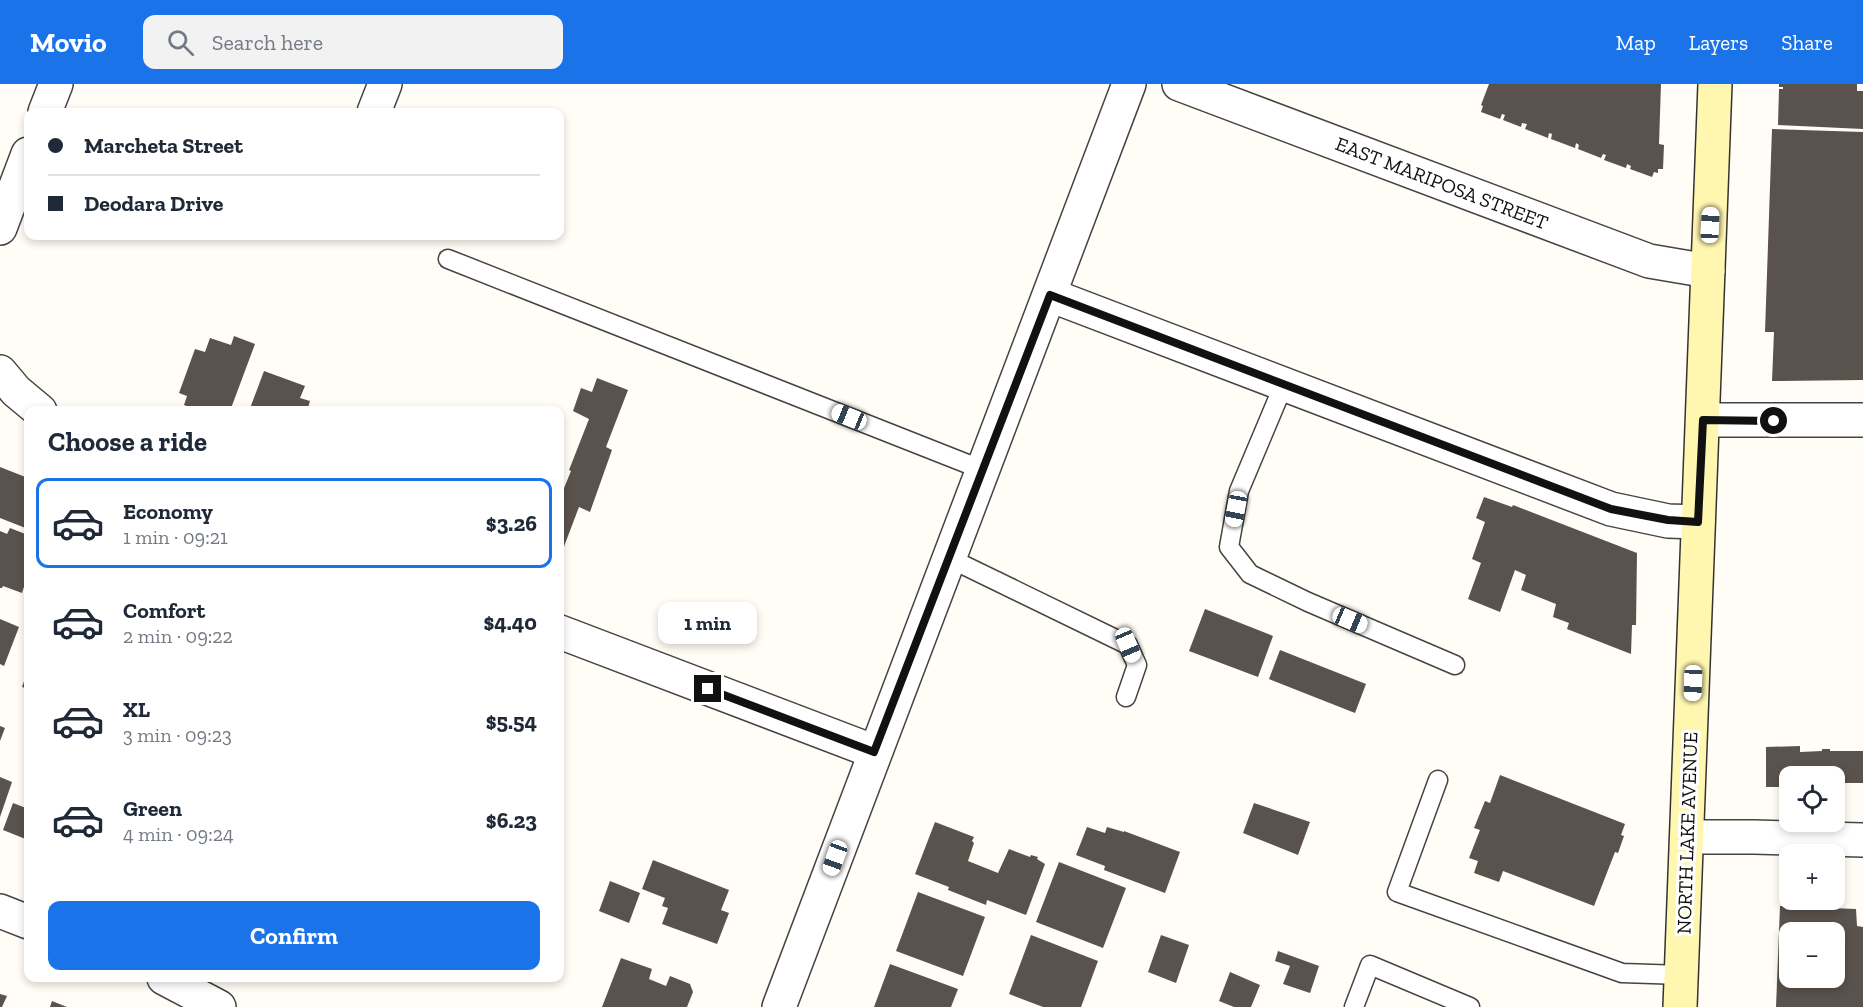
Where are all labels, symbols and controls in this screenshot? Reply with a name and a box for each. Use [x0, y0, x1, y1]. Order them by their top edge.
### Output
search box [143, 15, 563, 69]
text: Movio [30, 26, 107, 59]
icon: search [164, 26, 197, 59]
text: Search here [212, 29, 323, 56]
text: Map [1616, 30, 1656, 55]
text: Layers [1689, 30, 1748, 55]
text: Share [1781, 30, 1833, 55]
street label: EAST MARIPOSA STREET [1332, 131, 1552, 235]
text: Marcheta Street [84, 132, 243, 159]
text: Deodara Drive [84, 190, 223, 217]
car [1700, 207, 1720, 243]
car [829, 402, 869, 432]
route start [1760, 407, 1787, 434]
text: Choose a ride [48, 426, 207, 458]
car [1224, 490, 1248, 528]
icon: car [51, 496, 105, 550]
text: Economy [123, 498, 213, 525]
text: $3.26 [486, 510, 537, 537]
text: 1 min · 09:21 [123, 525, 228, 549]
icon: car [51, 595, 105, 649]
text: Comfort [123, 597, 205, 624]
callout: 1 min [658, 602, 758, 644]
car [1330, 605, 1370, 635]
text: $4.40 [483, 609, 537, 636]
text: 1 min [684, 611, 731, 635]
text: 2 min · 09:22 [123, 624, 233, 648]
car [1113, 625, 1143, 665]
car [1683, 665, 1703, 701]
route end [694, 675, 721, 702]
icon: car [51, 694, 105, 748]
text: XL [123, 696, 150, 723]
text: $5.54 [486, 708, 537, 735]
text: 3 min · 09:23 [123, 723, 232, 747]
street label: NORTH LAKE AVENUE [1671, 731, 1703, 935]
map controls [1779, 766, 1845, 988]
button: locate [1779, 766, 1845, 832]
icon: car [51, 793, 105, 847]
text: Green [123, 795, 182, 822]
text: $6.23 [486, 807, 537, 834]
text: 4 min · 09:24 [123, 822, 234, 846]
car [820, 838, 850, 878]
button: + [1779, 844, 1845, 910]
button: Confirm [48, 901, 540, 970]
button: − [1779, 922, 1845, 988]

